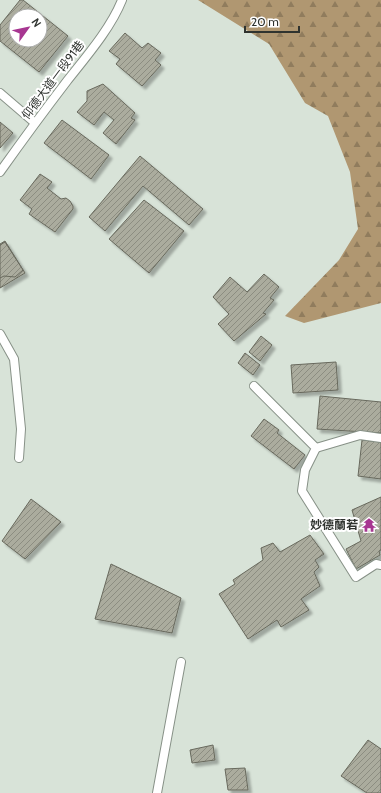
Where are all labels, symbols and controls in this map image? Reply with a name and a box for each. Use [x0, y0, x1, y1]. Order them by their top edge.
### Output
north arrow [8, 8, 48, 48]
scale bar [245, 8, 299, 34]
text: 20 m [251, 14, 279, 29]
text: N [28, 15, 44, 30]
street label: 仰德大道一段91巷 [18, 37, 87, 122]
place label: 妙德蘭若 [310, 517, 358, 532]
temple icon: 妙德蘭若 [361, 517, 377, 533]

